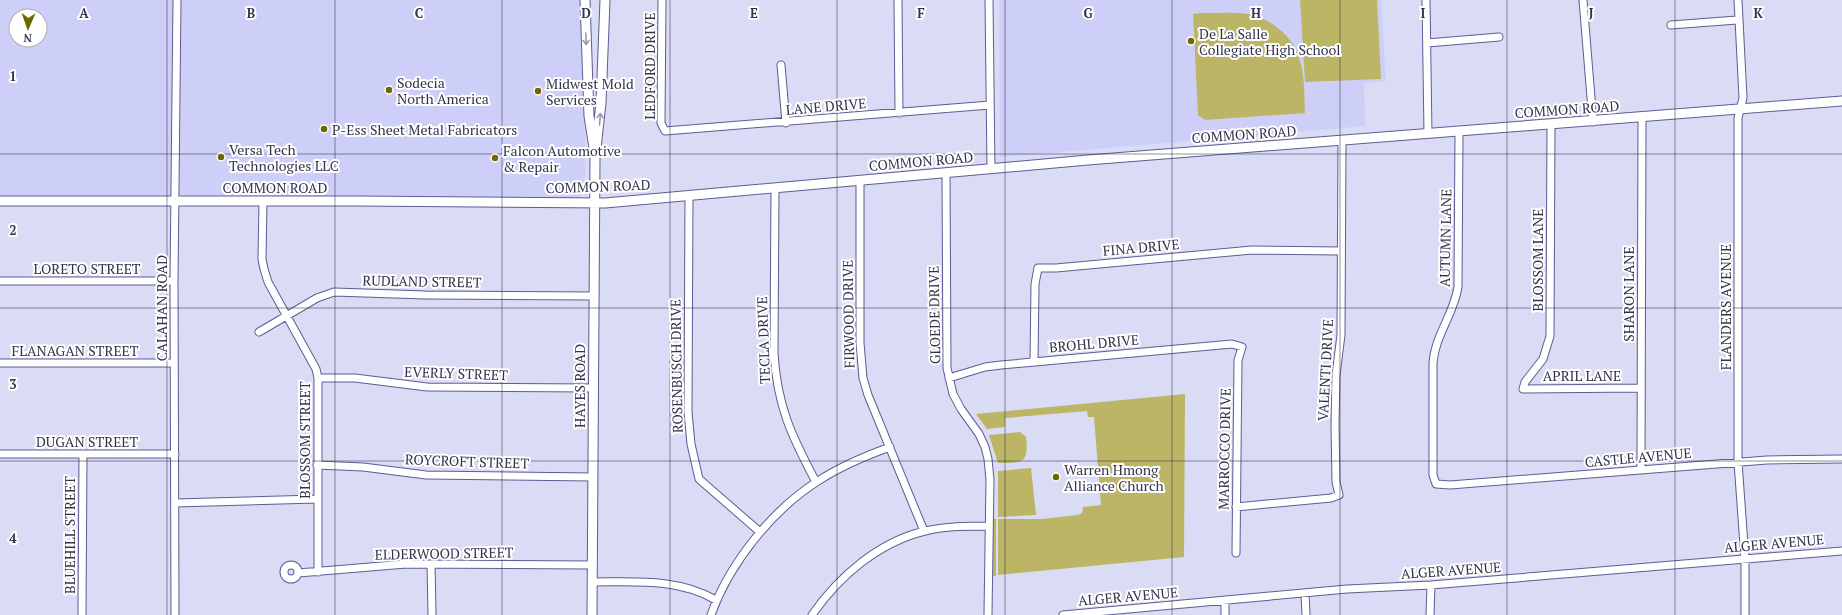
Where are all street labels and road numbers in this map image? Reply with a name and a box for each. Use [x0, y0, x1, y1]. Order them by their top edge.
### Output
street label: LEDFORD DRIVE [640, 12, 659, 120]
street label: LANE DRIVE [785, 93, 867, 119]
street label: COMMON ROAD [1514, 96, 1620, 122]
street label: COMMON ROAD [1191, 121, 1297, 147]
street label: COMMON ROAD [868, 147, 974, 175]
street label: COMMON ROAD [545, 175, 651, 197]
street label: COMMON ROAD [223, 178, 328, 197]
street label: AUTUMN LANE [1435, 189, 1455, 287]
street label: BLOSSOM LANE [1528, 209, 1547, 311]
street label: FINA DRIVE [1102, 234, 1180, 260]
street label: FLANDERS AVENUE [1716, 244, 1735, 370]
street label: SHARON LANE [1619, 246, 1638, 342]
street label: CALAHAN ROAD [152, 255, 171, 361]
street label: LORETO STREET [34, 259, 141, 278]
street label: FIRWOOD DRIVE [838, 259, 858, 369]
street label: GLOEDE DRIVE [924, 266, 944, 364]
street label: RUDLAND STREET [362, 270, 482, 292]
street label: TECLA DRIVE [752, 296, 774, 384]
street label: ROSENBUSCH DRIVE [665, 299, 687, 433]
street label: VALENTI DRIVE [1313, 318, 1337, 422]
street label: BROHL DRIVE [1048, 330, 1140, 356]
street label: FLANAGAN STREET [12, 341, 139, 360]
street label: HAYES ROAD [570, 344, 589, 428]
street label: EVERLY STREET [404, 362, 508, 384]
street label: APRIL LANE [1543, 366, 1621, 385]
street label: BLOSSOM STREET [295, 381, 314, 499]
street label: MARROCCO DRIVE [1213, 388, 1235, 510]
street label: DUGAN STREET [36, 432, 138, 451]
street label: CASTLE AVENUE [1584, 443, 1692, 471]
street label: ROYCROFT STREET [405, 449, 530, 473]
street label: BLUEHILL STREET [60, 476, 79, 594]
street label: ALGER AVENUE [1723, 529, 1825, 557]
street label: ELDERWOOD STREET [374, 542, 514, 564]
street label: ALGER AVENUE [1400, 557, 1502, 583]
street label: ALGER AVENUE [1077, 582, 1179, 610]

